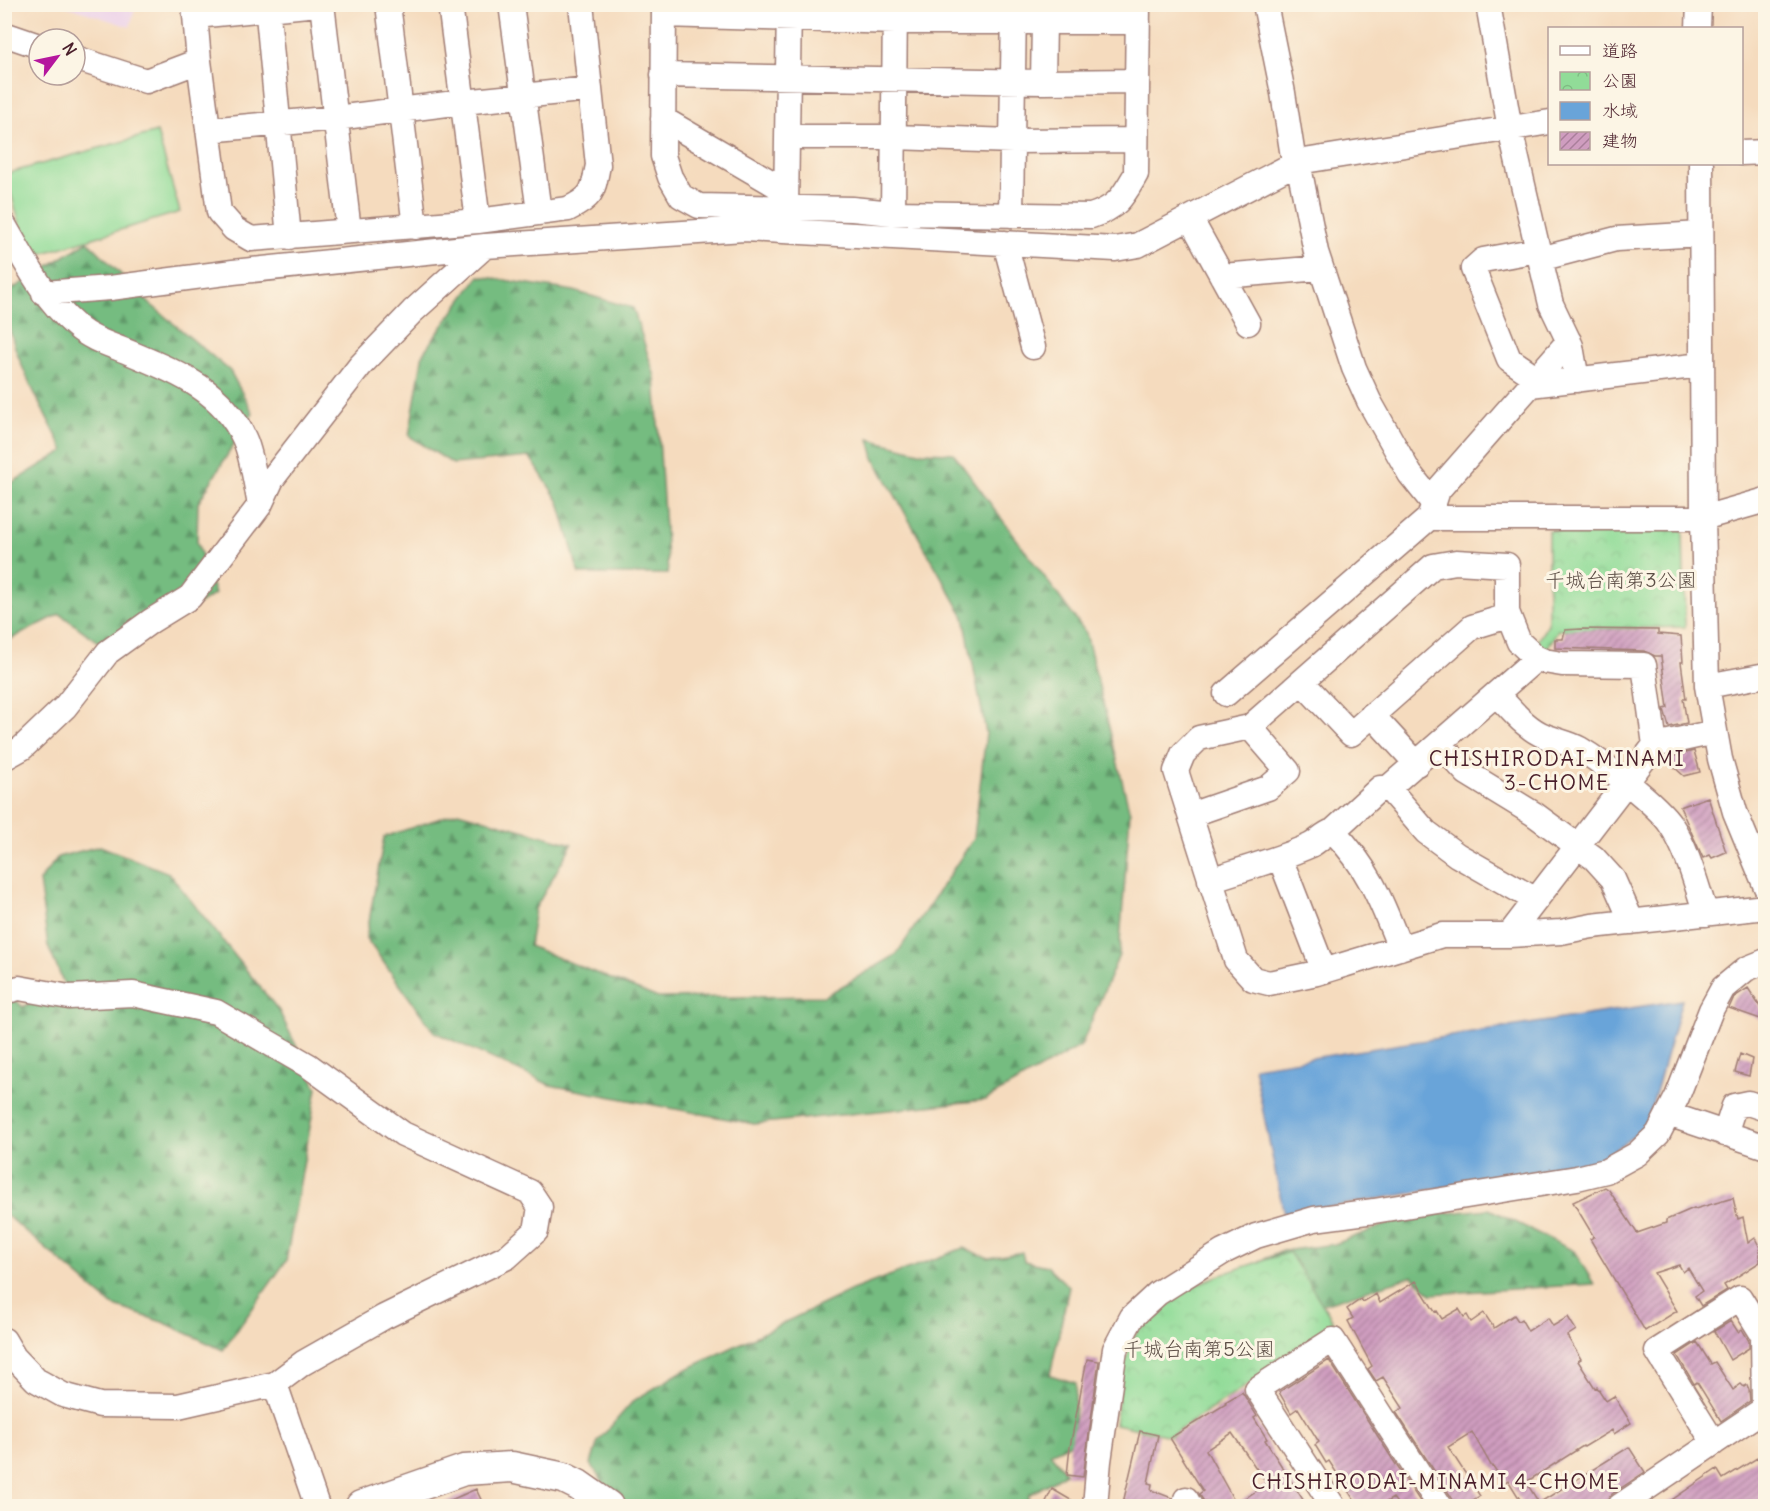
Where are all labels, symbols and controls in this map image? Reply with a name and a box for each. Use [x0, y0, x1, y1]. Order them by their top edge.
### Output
north arrow [27, 27, 87, 87]
legend [1548, 27, 1743, 165]
text: N [58, 39, 81, 59]
text: 道路 [1602, 39, 1638, 62]
text: 公園 [1602, 69, 1638, 92]
text: 水域 [1602, 99, 1638, 122]
text: 建物 [1602, 129, 1638, 152]
park label: 千城台南第3公園 [1545, 567, 1697, 592]
district label: CHISHIRODAI-MINAMI 3-CHOME [1429, 745, 1685, 796]
park label: 千城台南第5公園 [1123, 1336, 1275, 1361]
district label: CHISHIRODAI-MINAMI 4-CHOME [1251, 1468, 1621, 1495]

